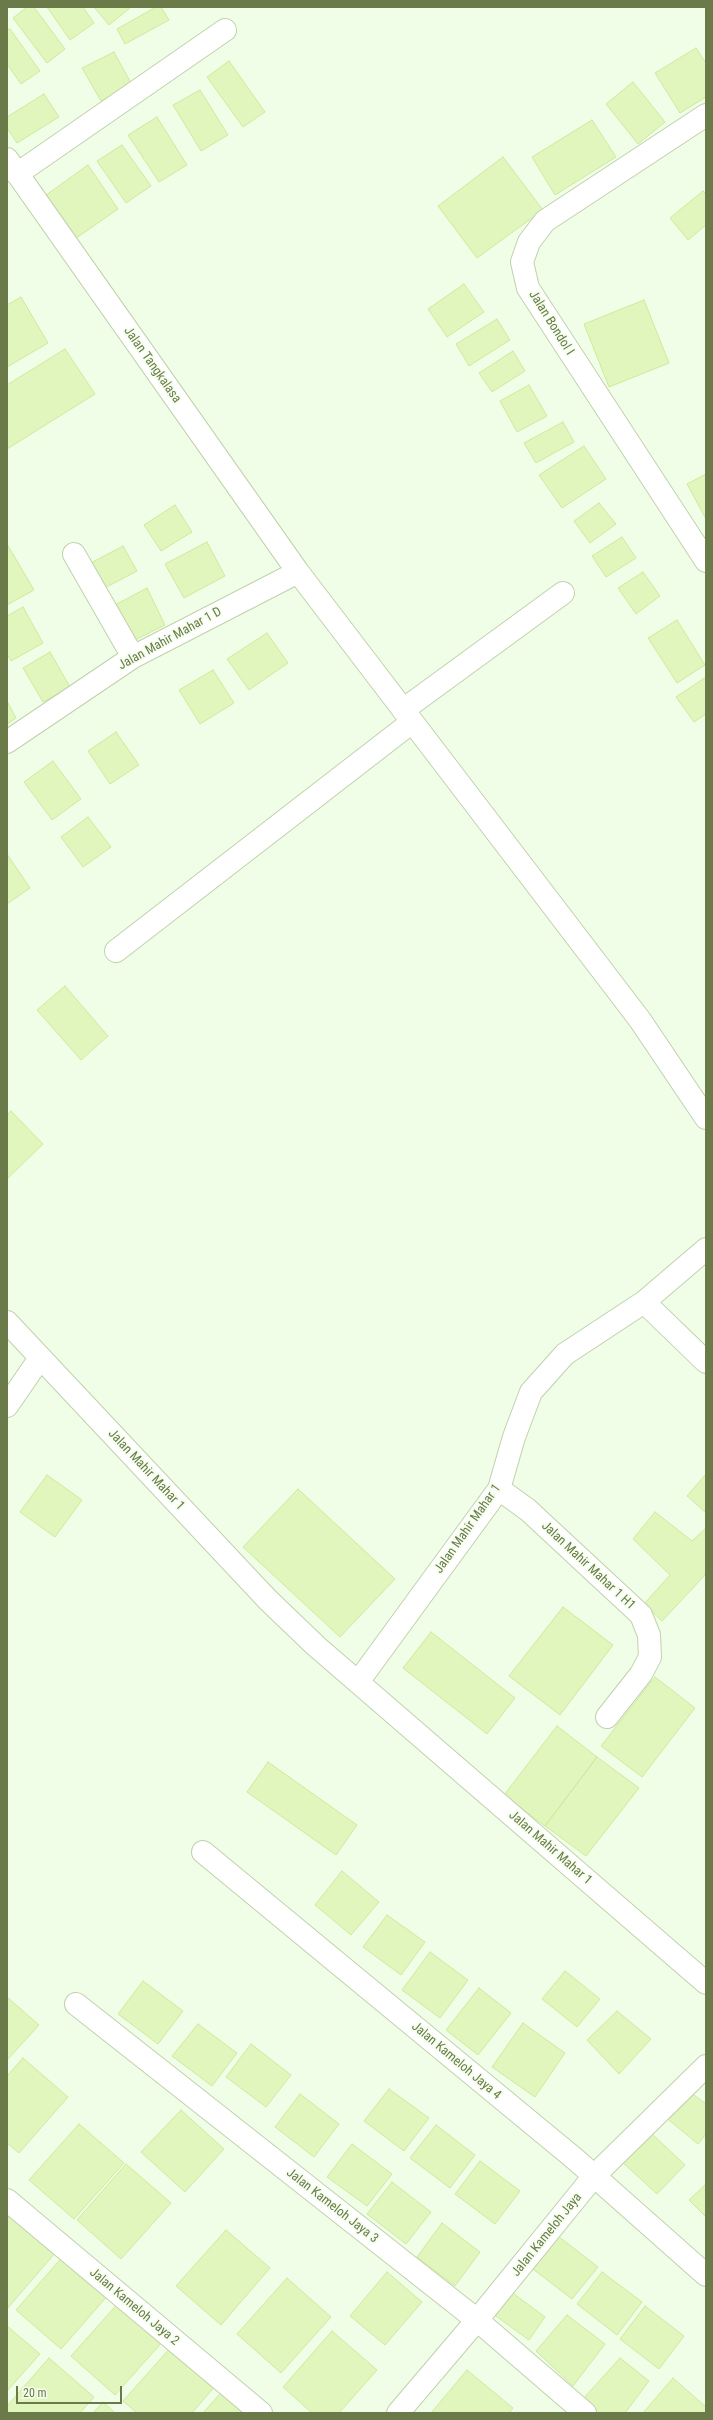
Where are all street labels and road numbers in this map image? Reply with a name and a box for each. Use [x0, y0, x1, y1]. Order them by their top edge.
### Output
street label: Jalan Bondol I [525, 288, 577, 358]
street label: Jalan Tangkalasa [120, 324, 184, 406]
street label: Jalan Mahir Mahar 1 D [116, 604, 224, 674]
street label: Jalan Mahir Mahar 1 [104, 1426, 188, 1514]
street label: Jalan Mahir Mahar 1 [431, 1481, 505, 1577]
street label: Jalan Mahir Mahar 1 H1 [538, 1518, 638, 1614]
street label: Jalan Mahir Mahar 1 [505, 1808, 595, 1888]
street label: Jalan Kameloh Jaya 4 [408, 2019, 504, 2103]
street label: Jalan Kameloh Jaya 3 [283, 2165, 381, 2247]
street label: Jalan Kameloh Jaya [509, 2190, 585, 2280]
street label: Jalan Kameloh Jaya 2 [86, 2265, 182, 2349]

